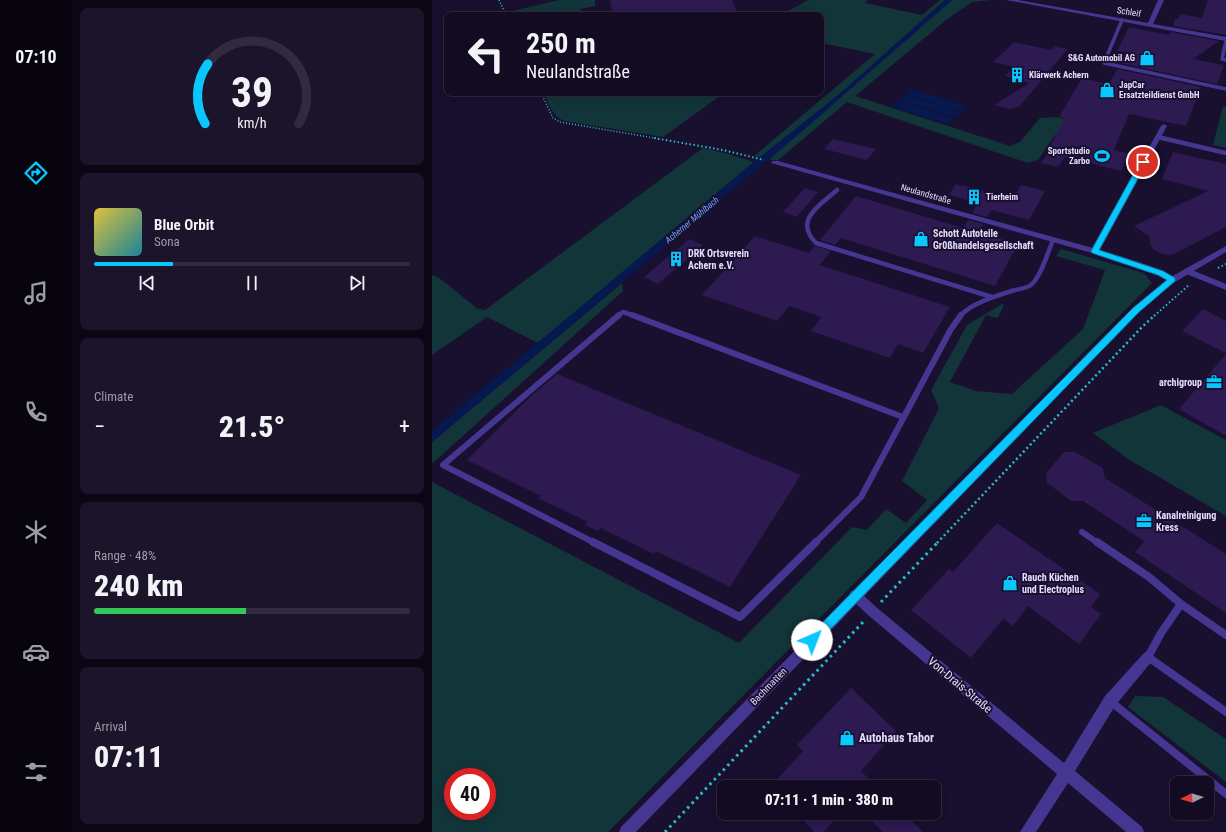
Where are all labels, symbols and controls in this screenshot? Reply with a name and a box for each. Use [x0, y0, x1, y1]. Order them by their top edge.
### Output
street label: Schleif [1116, 5, 1142, 19]
text: 250 m [526, 27, 596, 60]
icon: left [460, 28, 512, 80]
text: 07:10 [15, 46, 57, 67]
shop icon: S&G Automobil AG [1138, 49, 1156, 67]
place label: S&G Automobil AG [1068, 53, 1135, 63]
text: Neulandstraße [526, 61, 630, 82]
building icon: Klärwerk Achern [1008, 66, 1026, 84]
text: 39 [231, 68, 273, 117]
place label: Klärwerk Achern [1029, 70, 1089, 80]
place label: JapCar Ersatzteildienst GmbH [1119, 80, 1199, 100]
shop icon: JapCar Ersatzteildienst GmbH [1098, 81, 1116, 99]
text: km/h [237, 115, 267, 131]
pin [1126, 145, 1160, 179]
place label: Sportstudio Zarbo [1048, 146, 1091, 166]
sports icon: Sportstudio Zarbo [1093, 147, 1111, 165]
icon: arrive [1132, 151, 1154, 173]
icon: directions [22, 159, 50, 187]
street label: Neulandstraße [900, 182, 952, 206]
building icon: Tierheim [965, 188, 983, 206]
place label: Tierheim [986, 192, 1018, 202]
water label: Acherner Mühlbach [662, 195, 721, 246]
text: Blue Orbit [154, 216, 214, 234]
place label: Schott Autoteile Gr0ßhandelsgesellschaft [933, 228, 1033, 251]
shop icon: Schott Autoteile Gr0ßhandelsgesellschaft [912, 230, 930, 248]
text: Sona [154, 234, 180, 249]
place label: DRK Ortsverein Achern e.V. [688, 248, 749, 271]
building icon: DRK Ortsverein Achern e.V. [667, 250, 685, 268]
icon: previous [136, 272, 158, 294]
icon: pause [241, 272, 263, 294]
icon: next [346, 272, 368, 294]
icon: music [22, 279, 50, 307]
office icon: archigroup [1205, 373, 1223, 391]
place label: archigroup [1159, 377, 1202, 388]
text: Climate [94, 389, 133, 404]
icon: phone [22, 398, 50, 426]
text: 21.5° [219, 409, 285, 444]
text: − [94, 414, 105, 439]
text: + [399, 414, 410, 439]
place label: Kanalreinigung Kress [1156, 510, 1216, 533]
office icon: Kanalreinigung Kress [1135, 512, 1153, 530]
icon: climate [22, 518, 50, 546]
text: Range · 48% [94, 548, 156, 563]
text: 240 km [94, 568, 183, 603]
place label: Rauch Küchen und Electroplus [1022, 572, 1084, 595]
shop icon: Rauch Küchen und Electroplus [1001, 574, 1019, 592]
position arrow [791, 619, 833, 661]
icon: car [22, 638, 50, 666]
street label: Von-Drais-Straße [925, 654, 995, 716]
street label: Bachmatten [748, 665, 789, 707]
text: Arrival [94, 719, 127, 734]
shop icon: Autohaus Tabor [838, 729, 856, 747]
place label: Autohaus Tabor [859, 731, 934, 745]
text: 07:11 [94, 739, 163, 774]
icon: filters [22, 758, 50, 786]
speed limit sign: 40 [444, 768, 496, 820]
north arrow [1170, 776, 1214, 820]
map controls [1170, 776, 1214, 820]
text: 07:11 · 1 min · 380 m [765, 791, 893, 809]

